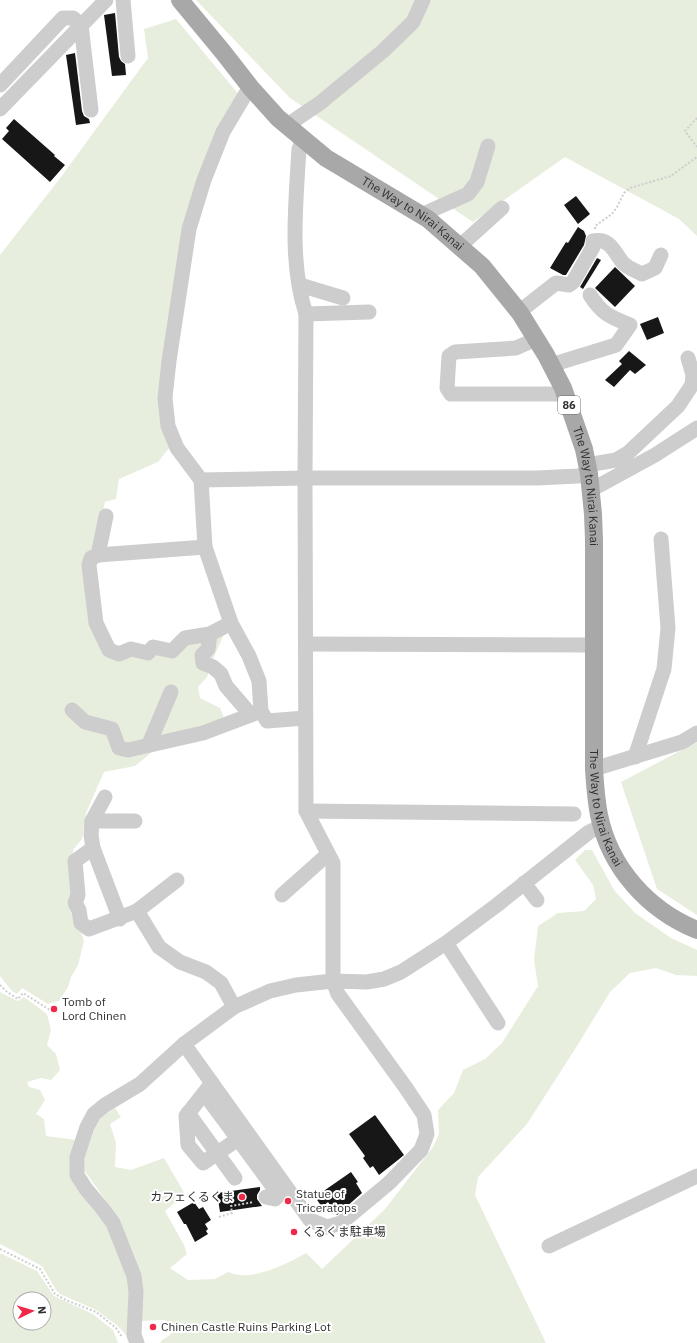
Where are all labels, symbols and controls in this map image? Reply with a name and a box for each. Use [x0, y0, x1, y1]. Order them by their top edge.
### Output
street label: The Way to Nirai Kanai [359, 173, 467, 254]
road number: 86 [558, 396, 580, 414]
street label: The Way to Nirai Kanai [570, 424, 602, 546]
street label: The Way to Nirai Kanai [587, 749, 626, 869]
place label: Tomb of Lord Chinen [62, 994, 126, 1023]
marker: Tomb of Lord Chinen [49, 1004, 59, 1014]
place label: Statue of Triceratops [296, 1186, 357, 1215]
place label: カフェくるくま [150, 1189, 234, 1204]
marker: カフェくるくま [237, 1192, 247, 1202]
marker: Statue of Triceratops [283, 1196, 293, 1206]
place label: くるくま駐車場 [302, 1224, 386, 1239]
marker: くるくま駐車場 [289, 1227, 299, 1237]
north arrow [12, 1291, 52, 1331]
text: N [35, 1306, 49, 1315]
place label: Chinen Castle Ruins Parking Lot [161, 1319, 331, 1334]
marker: Chinen Castle Ruins Parking Lot [148, 1322, 158, 1332]

